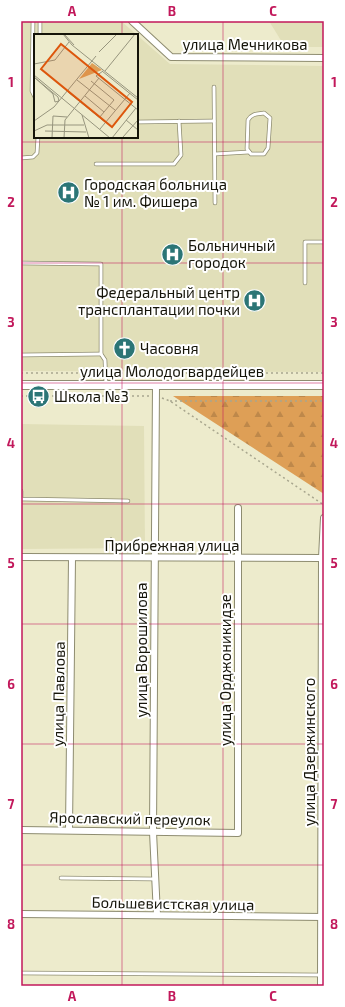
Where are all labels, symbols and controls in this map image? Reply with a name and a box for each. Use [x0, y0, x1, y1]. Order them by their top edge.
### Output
text: A [68, 3, 77, 19]
text: B [168, 3, 176, 19]
text: C [269, 3, 277, 19]
inset map [34, 34, 138, 138]
street label: улица Мечникова [182, 35, 308, 54]
text: 1 [8, 74, 14, 90]
text: 1 [331, 74, 337, 90]
place label: Городская больница № 1 им. Фишера [84, 175, 227, 210]
hospital icon: Городская больница № 1 им. Фишера [56, 180, 82, 206]
text: 2 [7, 194, 15, 210]
text: 2 [330, 194, 338, 210]
place label: Больничный городок [188, 236, 275, 271]
hospital icon: Больничный городок [159, 241, 185, 267]
place label: Федеральный центр трансплантации почки [78, 283, 240, 318]
hospital icon: Федеральный центр трансплантации почки [242, 288, 268, 314]
text: 3 [7, 314, 15, 330]
text: 3 [330, 314, 338, 330]
church icon: Часовня [111, 335, 137, 361]
place label: Часовня [140, 339, 199, 357]
street label: улица Молодогвардейцев [80, 362, 264, 381]
bus stop icon: Школа №3 [25, 383, 51, 409]
place label: Школа №3 [54, 387, 129, 405]
text: 4 [7, 435, 15, 451]
text: 4 [330, 435, 338, 451]
street label: Прибрежная улица [104, 536, 240, 555]
text: 5 [7, 555, 15, 571]
text: 5 [330, 555, 338, 571]
street label: улица Ворошилова [132, 583, 151, 717]
street label: улица Орджоникидзе [216, 594, 235, 746]
street label: улица Павлова [48, 641, 69, 747]
text: 6 [7, 676, 15, 692]
text: 6 [330, 676, 338, 692]
street label: улица Дзержинского [300, 678, 319, 826]
text: 7 [8, 796, 15, 812]
text: 7 [331, 796, 338, 812]
street label: Ярославский переулок [49, 808, 211, 829]
street label: Большевистская улица [92, 893, 254, 914]
text: 8 [7, 916, 15, 932]
text: 8 [330, 916, 338, 932]
text: A [68, 988, 77, 1004]
text: B [168, 988, 176, 1004]
text: C [269, 988, 277, 1004]

